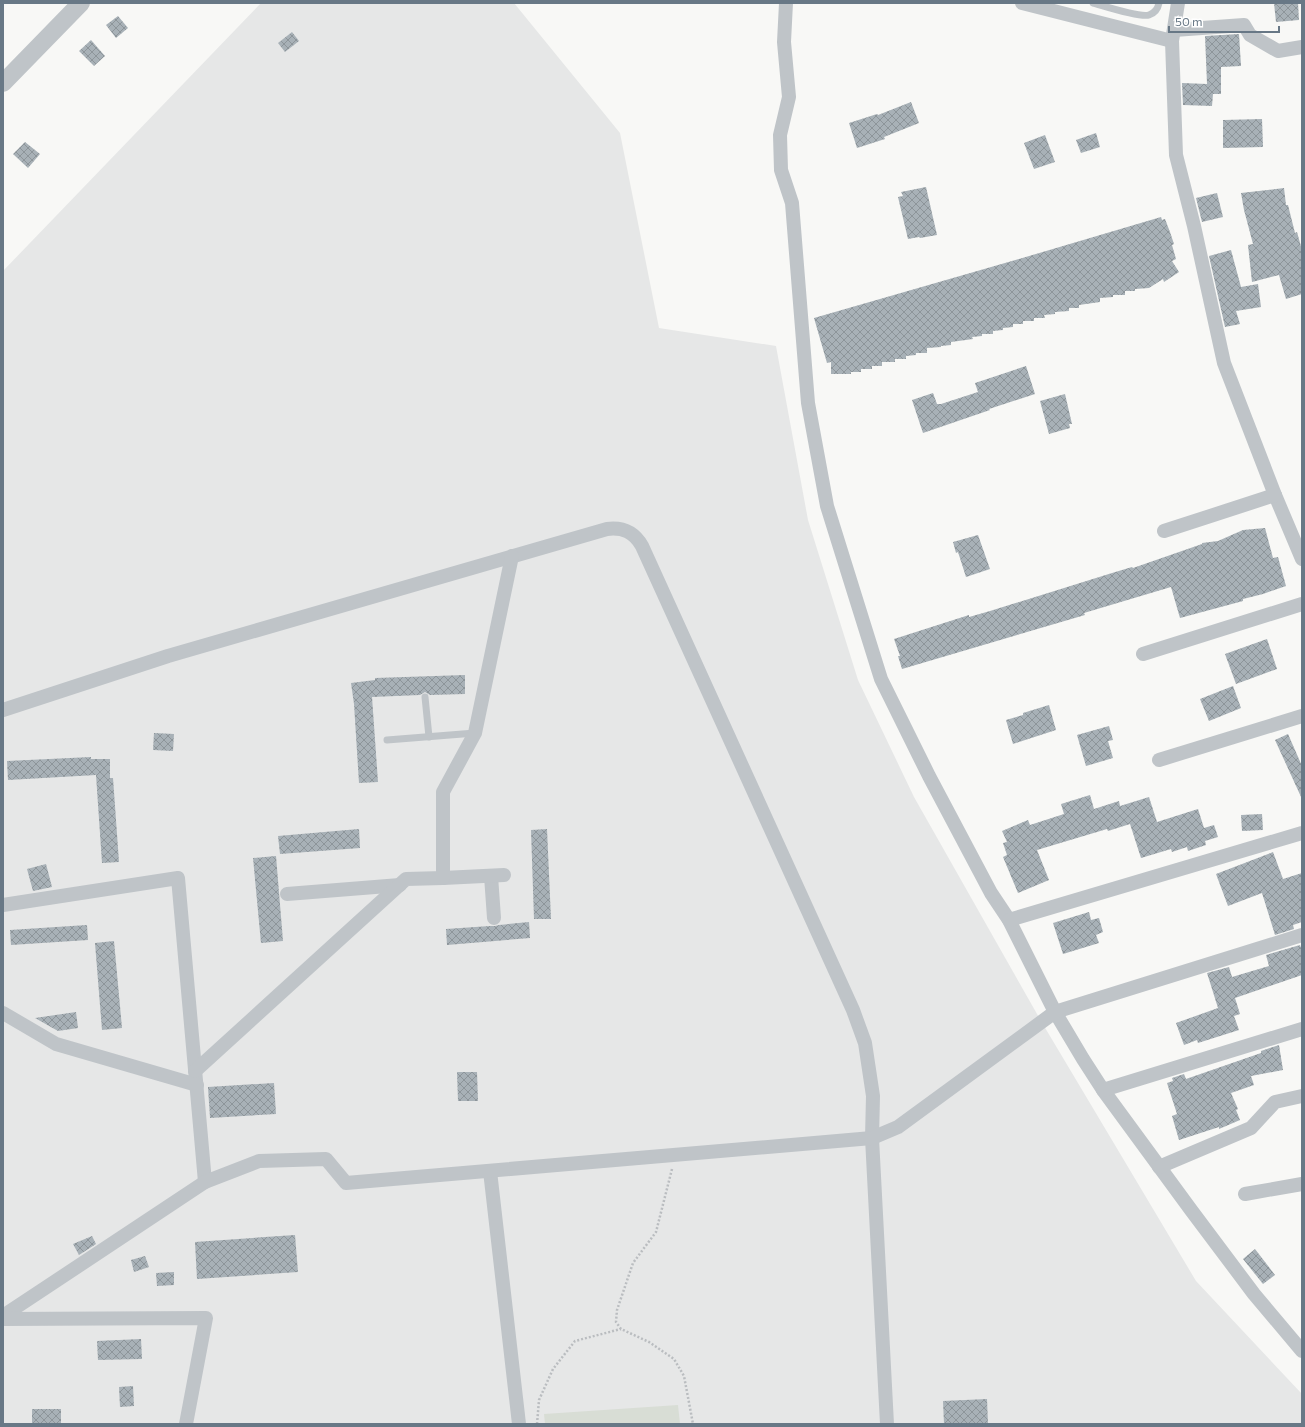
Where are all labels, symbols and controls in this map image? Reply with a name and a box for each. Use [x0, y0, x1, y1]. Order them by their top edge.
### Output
scale bar [1169, 8, 1279, 34]
text: 50 m [1175, 14, 1203, 28]

